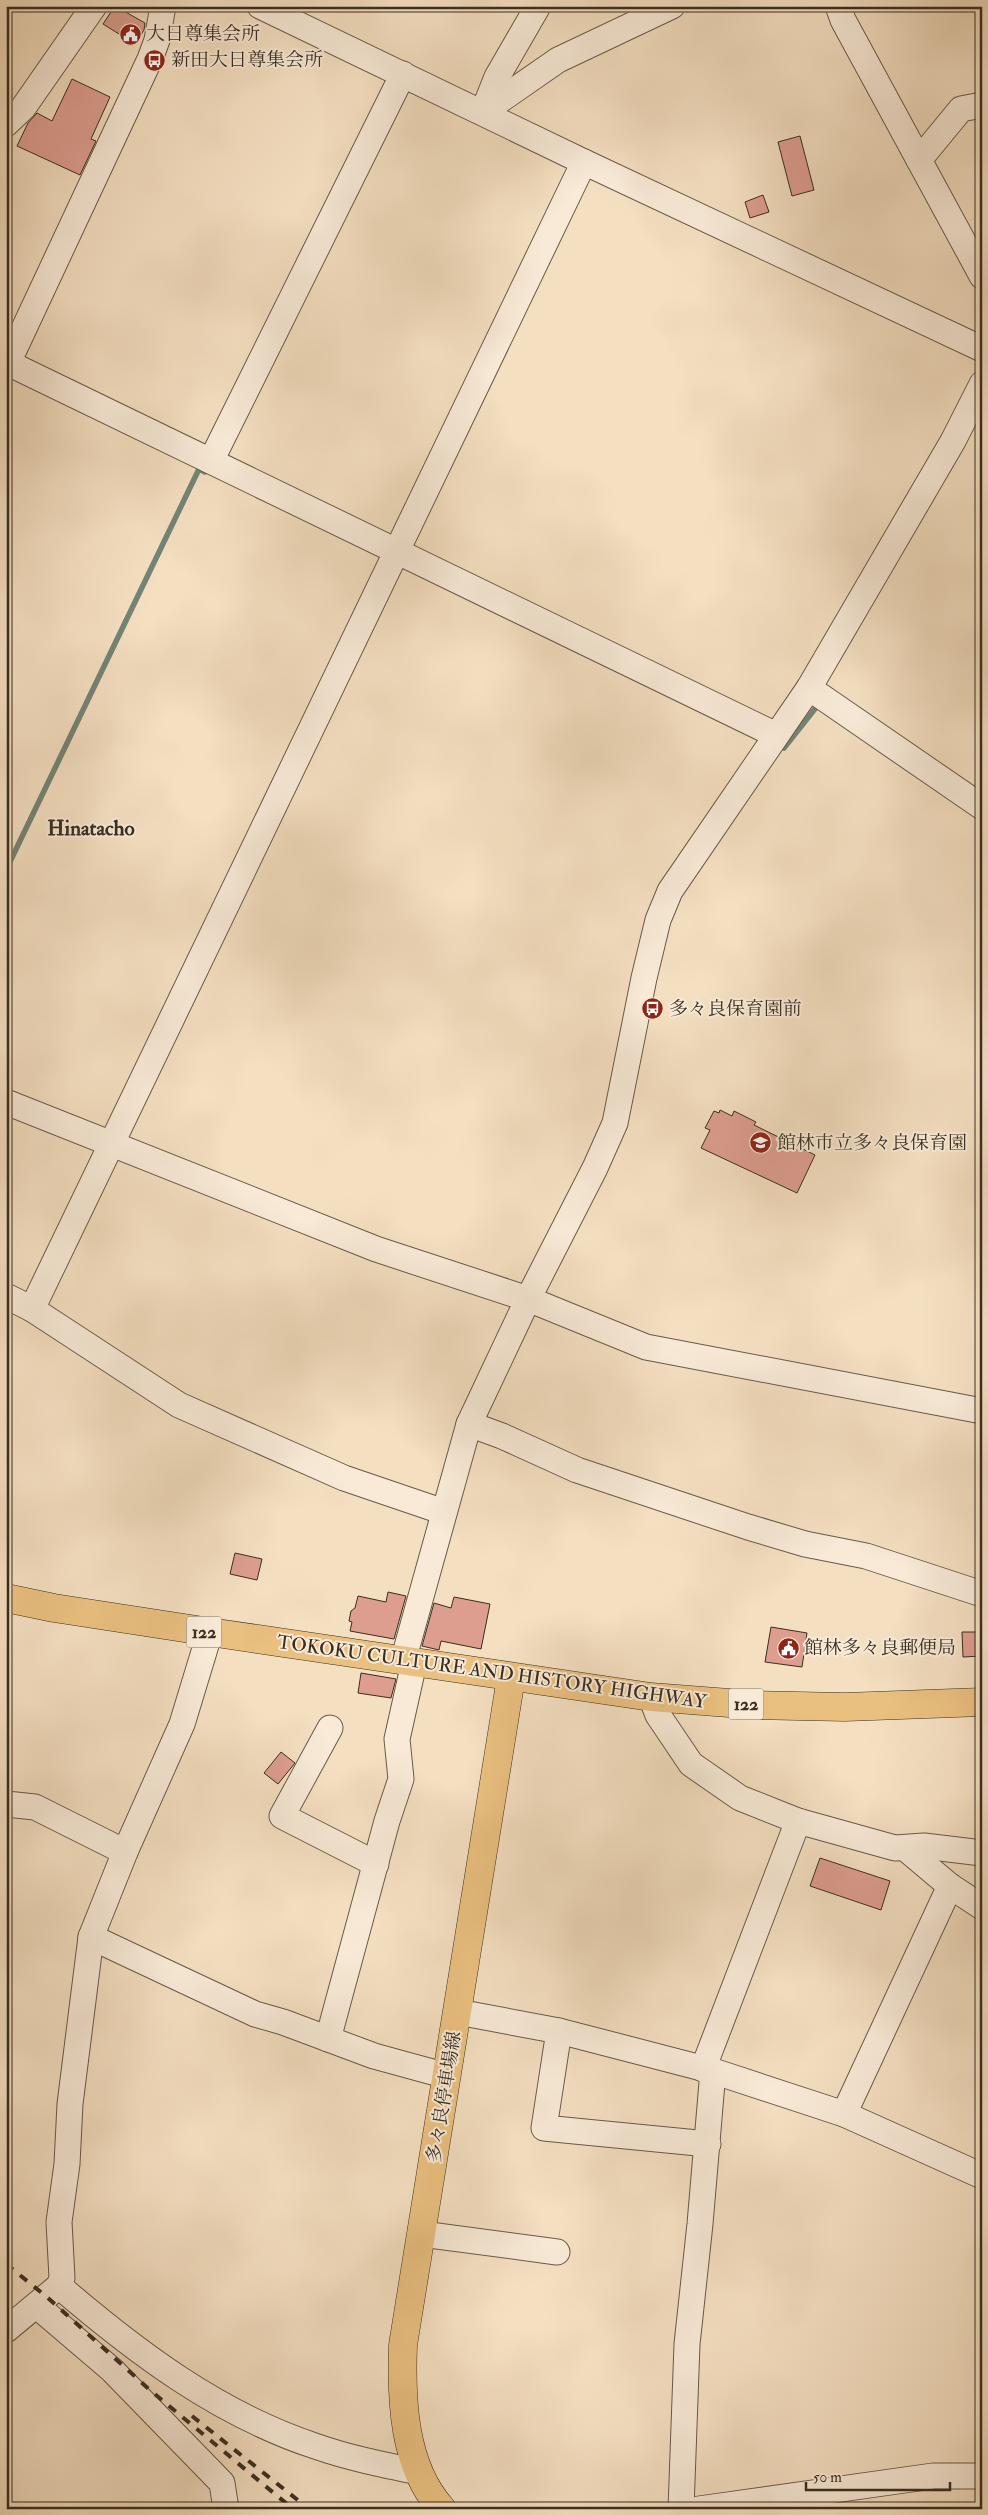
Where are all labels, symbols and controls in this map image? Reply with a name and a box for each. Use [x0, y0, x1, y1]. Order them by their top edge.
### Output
public building icon: 大日尊集会所 [118, 22, 142, 46]
place label: 大日尊集会所 [146, 22, 260, 46]
bus stop icon: 新田大日尊集会所 [143, 48, 167, 72]
place label: 新田大日尊集会所 [171, 48, 323, 72]
district label: Hinatacho [47, 815, 135, 842]
bus stop icon: 多々良保育園前 [641, 997, 665, 1021]
place label: 多々良保育園前 [669, 997, 802, 1021]
school or university icon: 館林市立多々良保育園 [749, 1131, 773, 1155]
place label: 館林市立多々良保育園 [777, 1131, 967, 1155]
road number: 122 [186, 1616, 222, 1648]
street label: TOKOKU CULTURE AND HISTORY HIGHWAY [276, 1630, 709, 1714]
public building icon: 館林多々良郵便局 [776, 1636, 800, 1660]
place label: 館林多々良郵便局 [804, 1636, 956, 1660]
road number: 122 [728, 1688, 764, 1720]
street label: 多々良停車場線 [422, 2029, 466, 2165]
scale bar [806, 2460, 949, 2492]
text: 50 m [813, 2468, 842, 2487]

